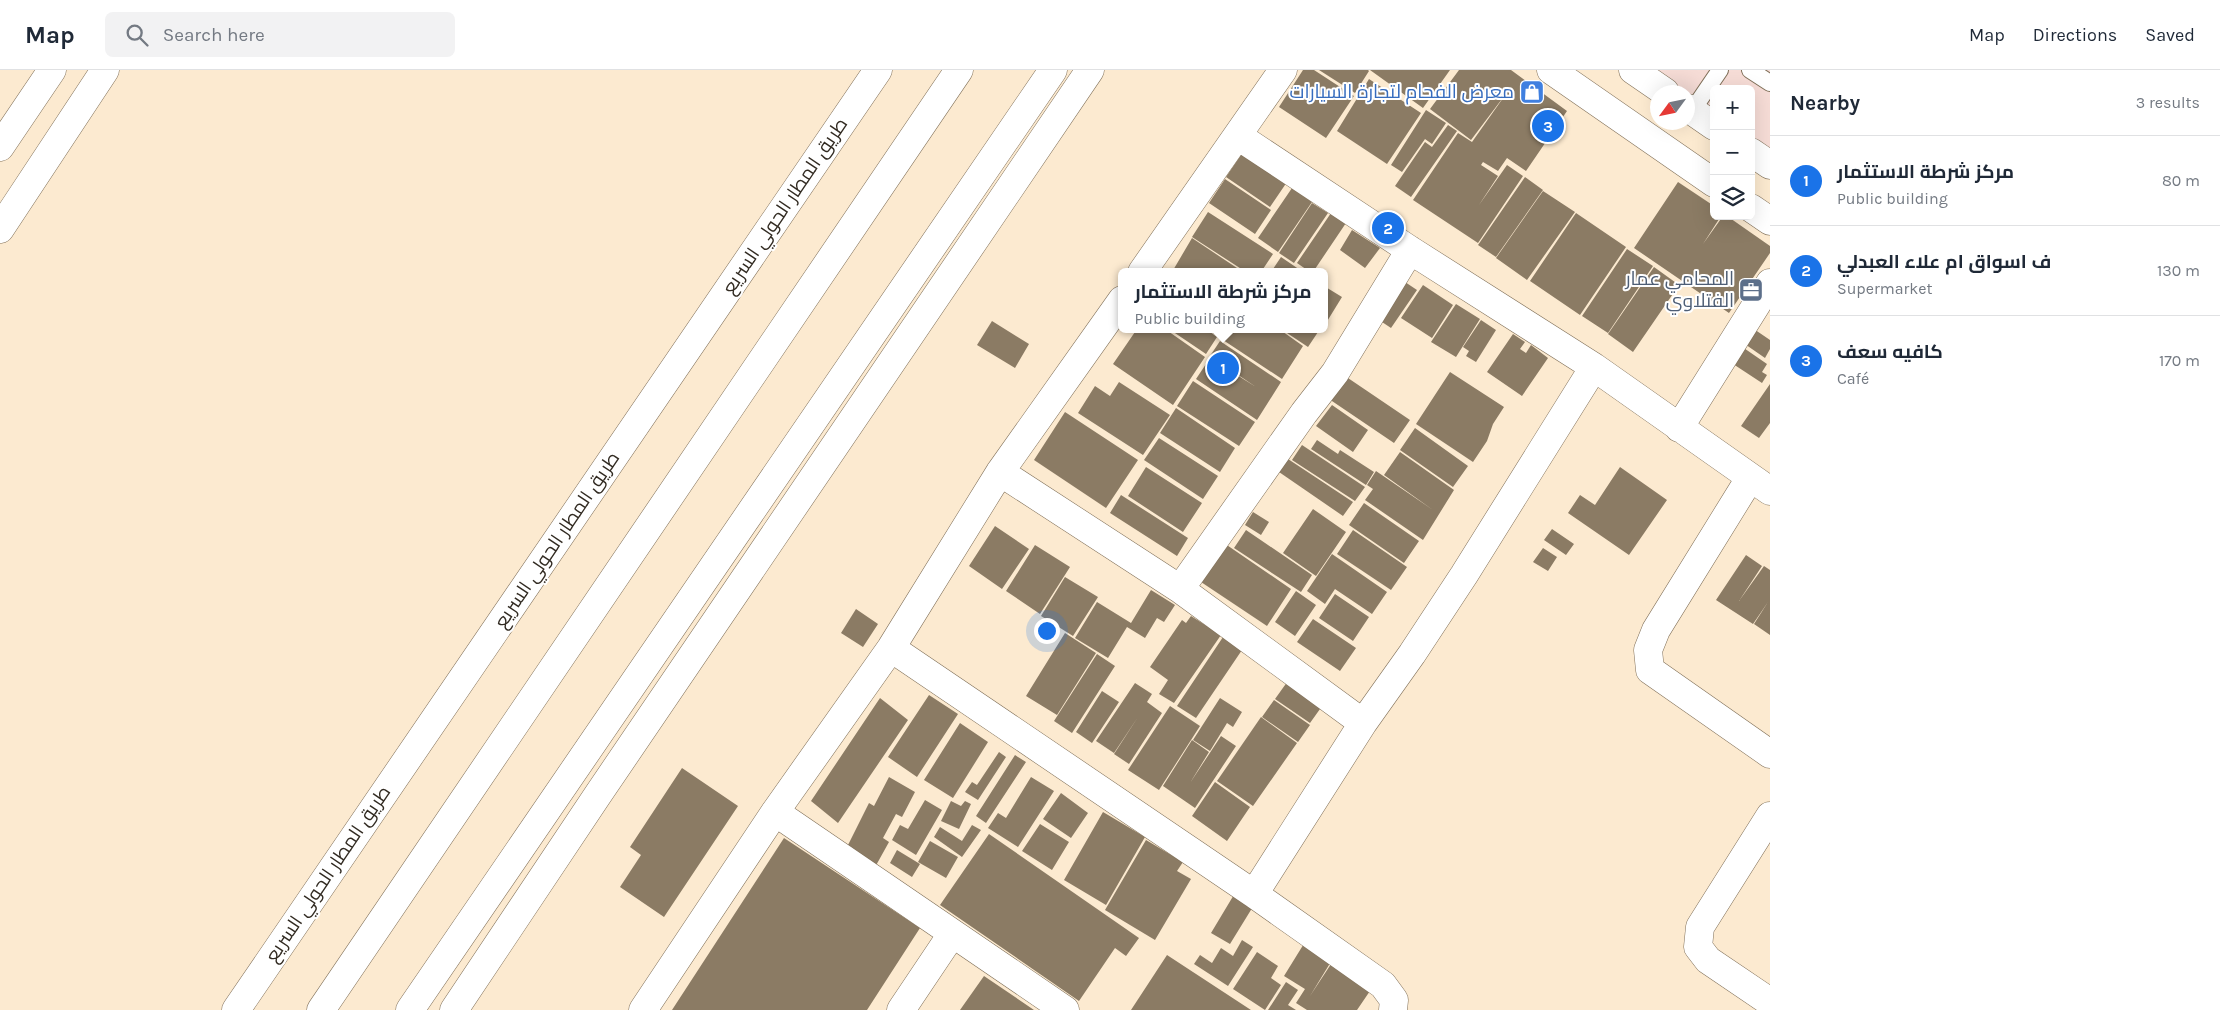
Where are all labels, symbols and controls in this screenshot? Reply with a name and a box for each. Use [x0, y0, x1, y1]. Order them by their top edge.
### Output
search box [105, 12, 455, 57]
text: Map [25, 21, 75, 49]
icon: search [123, 21, 151, 49]
text: Search here [163, 24, 265, 46]
text: Map [1969, 24, 2005, 46]
text: Directions [2033, 24, 2117, 46]
text: Saved [2145, 24, 2195, 46]
shop icon: معرض الفحام لتجارة السيارات [1519, 79, 1545, 105]
place label: معرض الفحام لتجارة السيارات [1289, 81, 1514, 105]
north arrow [1650, 85, 1695, 130]
map controls [1710, 85, 1755, 220]
button: + [1710, 85, 1755, 130]
text: Nearby [1790, 91, 1860, 115]
text: 3 results [2136, 93, 2200, 112]
pin: 3 [1532, 107, 1564, 145]
street label: طريق المطار الحولي السريع [718, 114, 855, 300]
button: − [1710, 130, 1755, 175]
text: مركز شرطة الاستثمار [1837, 161, 2014, 183]
text: 1 [1803, 171, 1809, 190]
text: 80 m [2162, 171, 2200, 190]
button: layers [1710, 175, 1755, 220]
text: Public building [1837, 189, 1948, 208]
pin: 2 [1372, 209, 1404, 247]
text: ف اسواق ام علاء العبدلي [1837, 251, 2051, 273]
text: 2 [1801, 261, 1811, 280]
text: 130 m [2157, 261, 2200, 280]
popup [1118, 268, 1328, 333]
place label: المحامي عمار الفتلاوي [1625, 268, 1734, 315]
office icon: المحامي عمار الفتلاوي [1738, 277, 1764, 303]
text: Supermarket [1837, 279, 1933, 298]
text: مركز شرطة الاستثمار [1134, 281, 1312, 303]
text: Public building [1134, 309, 1245, 328]
text: كافيه سعف [1837, 341, 1943, 363]
pin: 1 [1207, 349, 1239, 387]
text: 3 [1801, 351, 1811, 370]
text: 170 m [2159, 351, 2200, 370]
text: Café [1837, 369, 1869, 388]
street label: طريق المطار الحولي السريع [490, 448, 627, 634]
your location [1034, 618, 1060, 644]
street label: طريق المطار الحولي السريع [261, 782, 398, 968]

